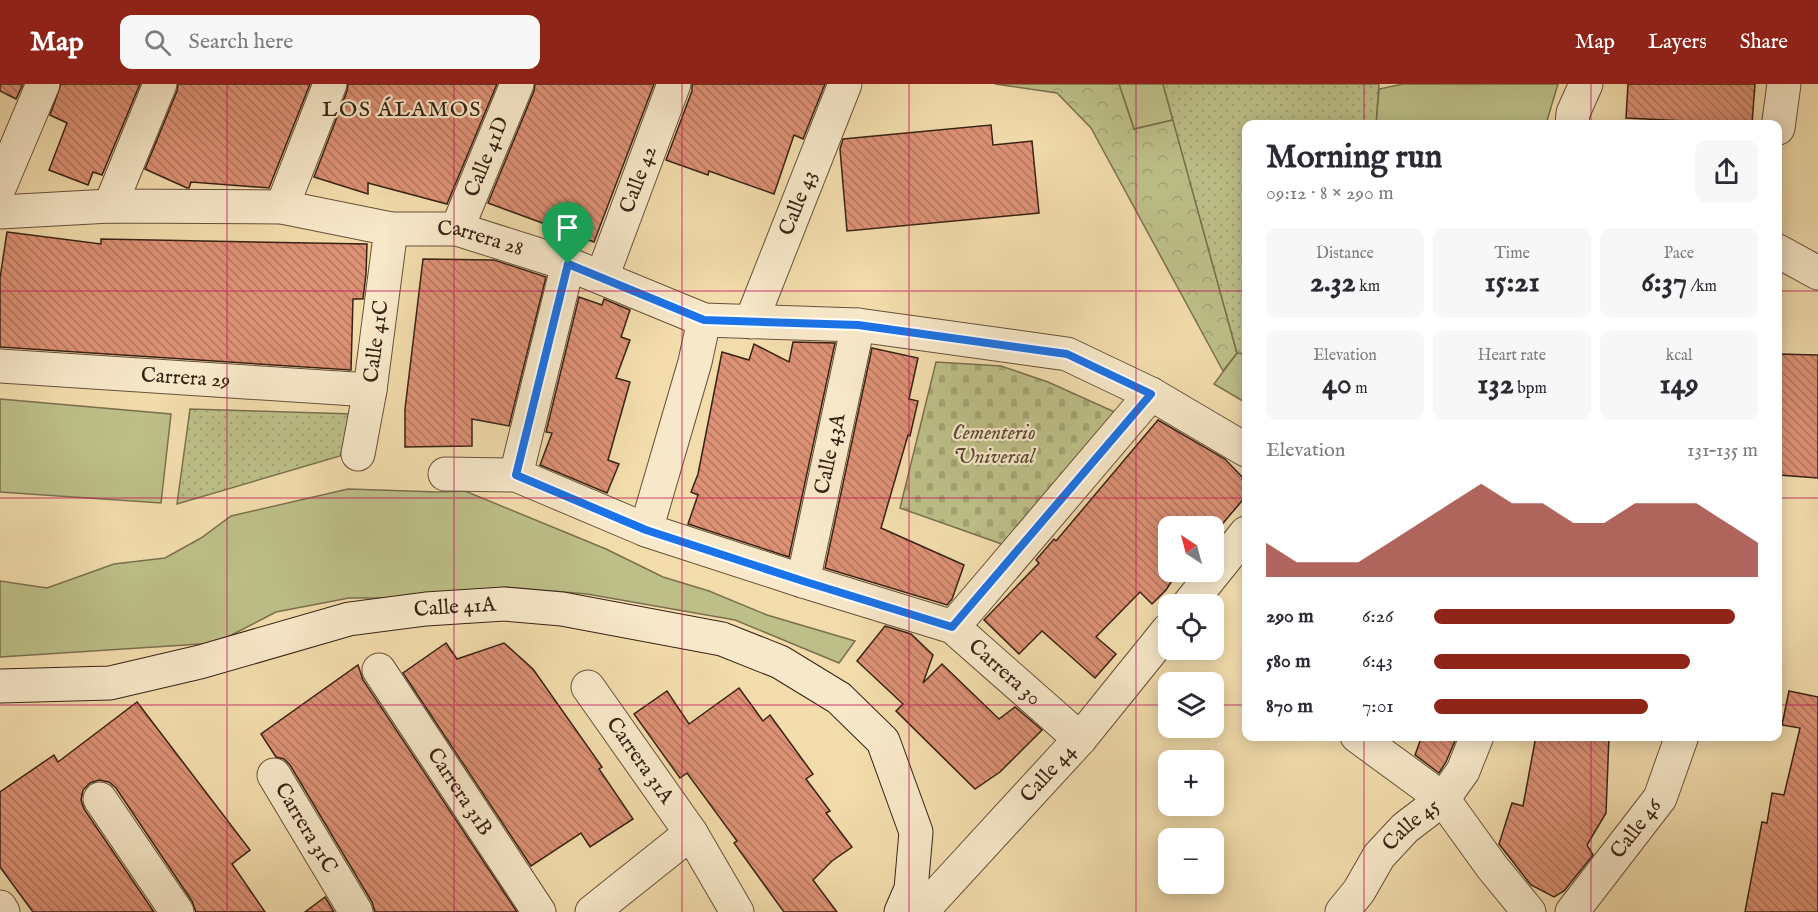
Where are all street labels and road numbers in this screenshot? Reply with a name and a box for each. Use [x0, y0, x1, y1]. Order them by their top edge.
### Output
street label: Calle 41D [458, 113, 515, 201]
street label: Calle 42 [613, 142, 663, 217]
street label: Calle 43 [773, 166, 823, 239]
street label: Carrera 28 [437, 216, 527, 263]
street label: Calle 41C [358, 299, 395, 384]
street label: Carrera 29 [140, 362, 231, 394]
street label: Calle 43A [808, 410, 852, 497]
street label: Calle 41A [412, 591, 497, 624]
street label: Carrera 30 [962, 633, 1047, 712]
street label: Carrera 31A [600, 712, 680, 810]
street label: Calle 44 [1014, 738, 1082, 809]
street label: Carrera 31B [421, 743, 498, 841]
street label: Carrera 31C [268, 778, 343, 879]
street label: Calle 46 [1604, 792, 1669, 864]
street label: Calle 45 [1377, 793, 1445, 857]

